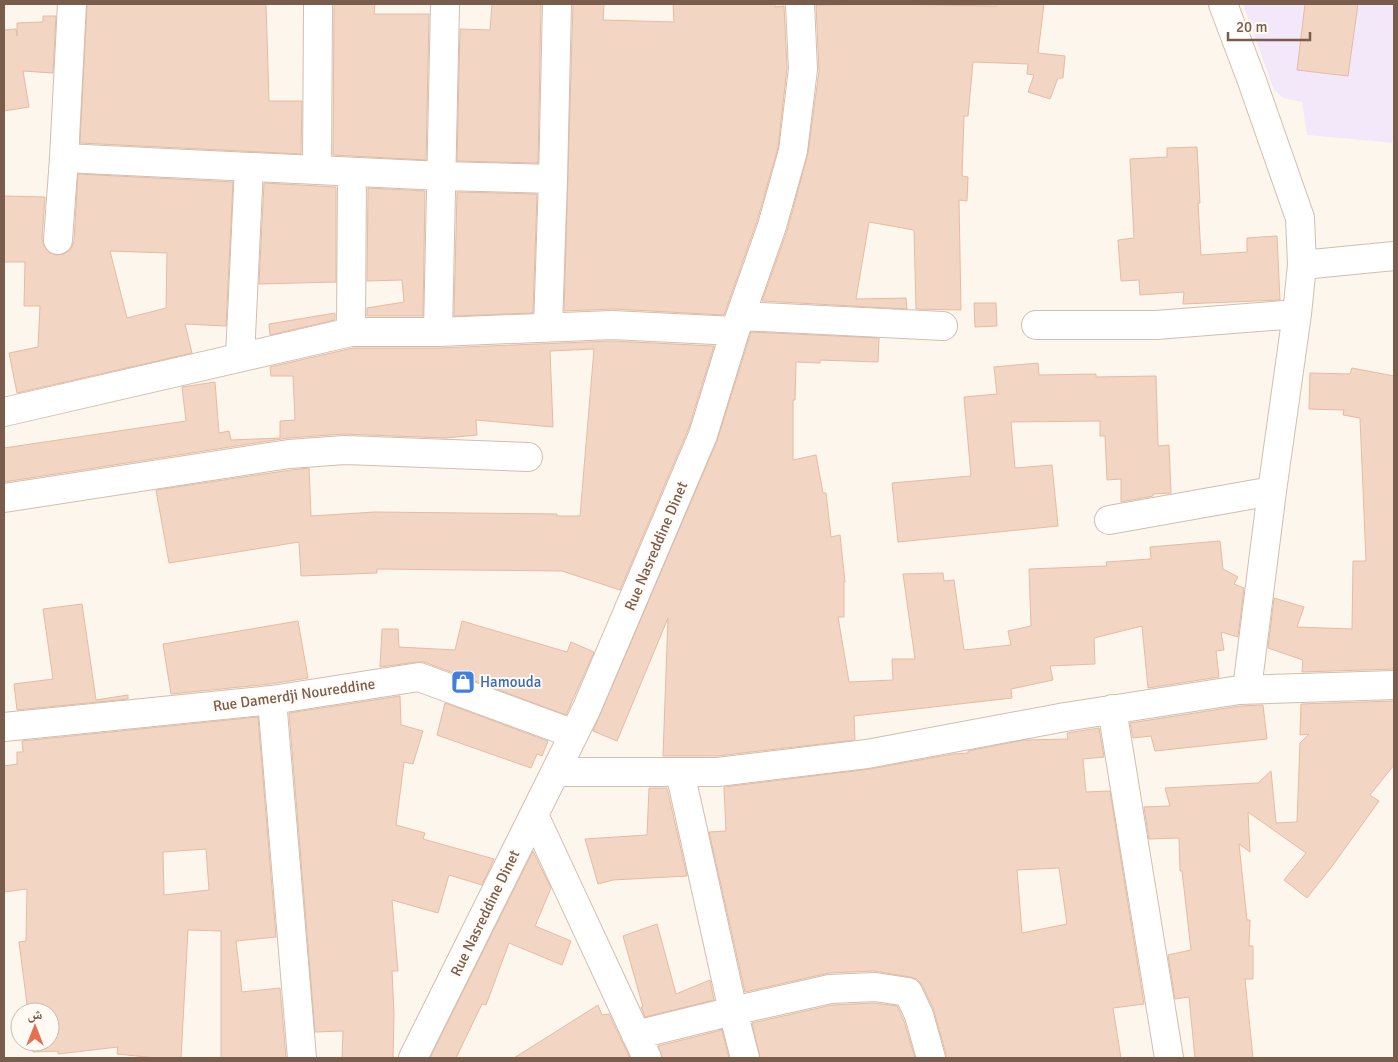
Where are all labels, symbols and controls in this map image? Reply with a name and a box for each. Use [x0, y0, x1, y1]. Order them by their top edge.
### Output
scale bar [1228, 10, 1310, 42]
text: 20 m [1236, 18, 1267, 36]
street label: Rue Nasreddine Dinet [621, 479, 691, 613]
shop icon: Hamouda [450, 669, 476, 695]
place label: Hamouda [480, 673, 541, 691]
street label: Rue Damerdji Noureddine [212, 675, 376, 715]
street label: Rue Nasreddine Dinet [447, 847, 523, 979]
north arrow [10, 1002, 60, 1052]
text: ش [28, 1006, 43, 1023]

